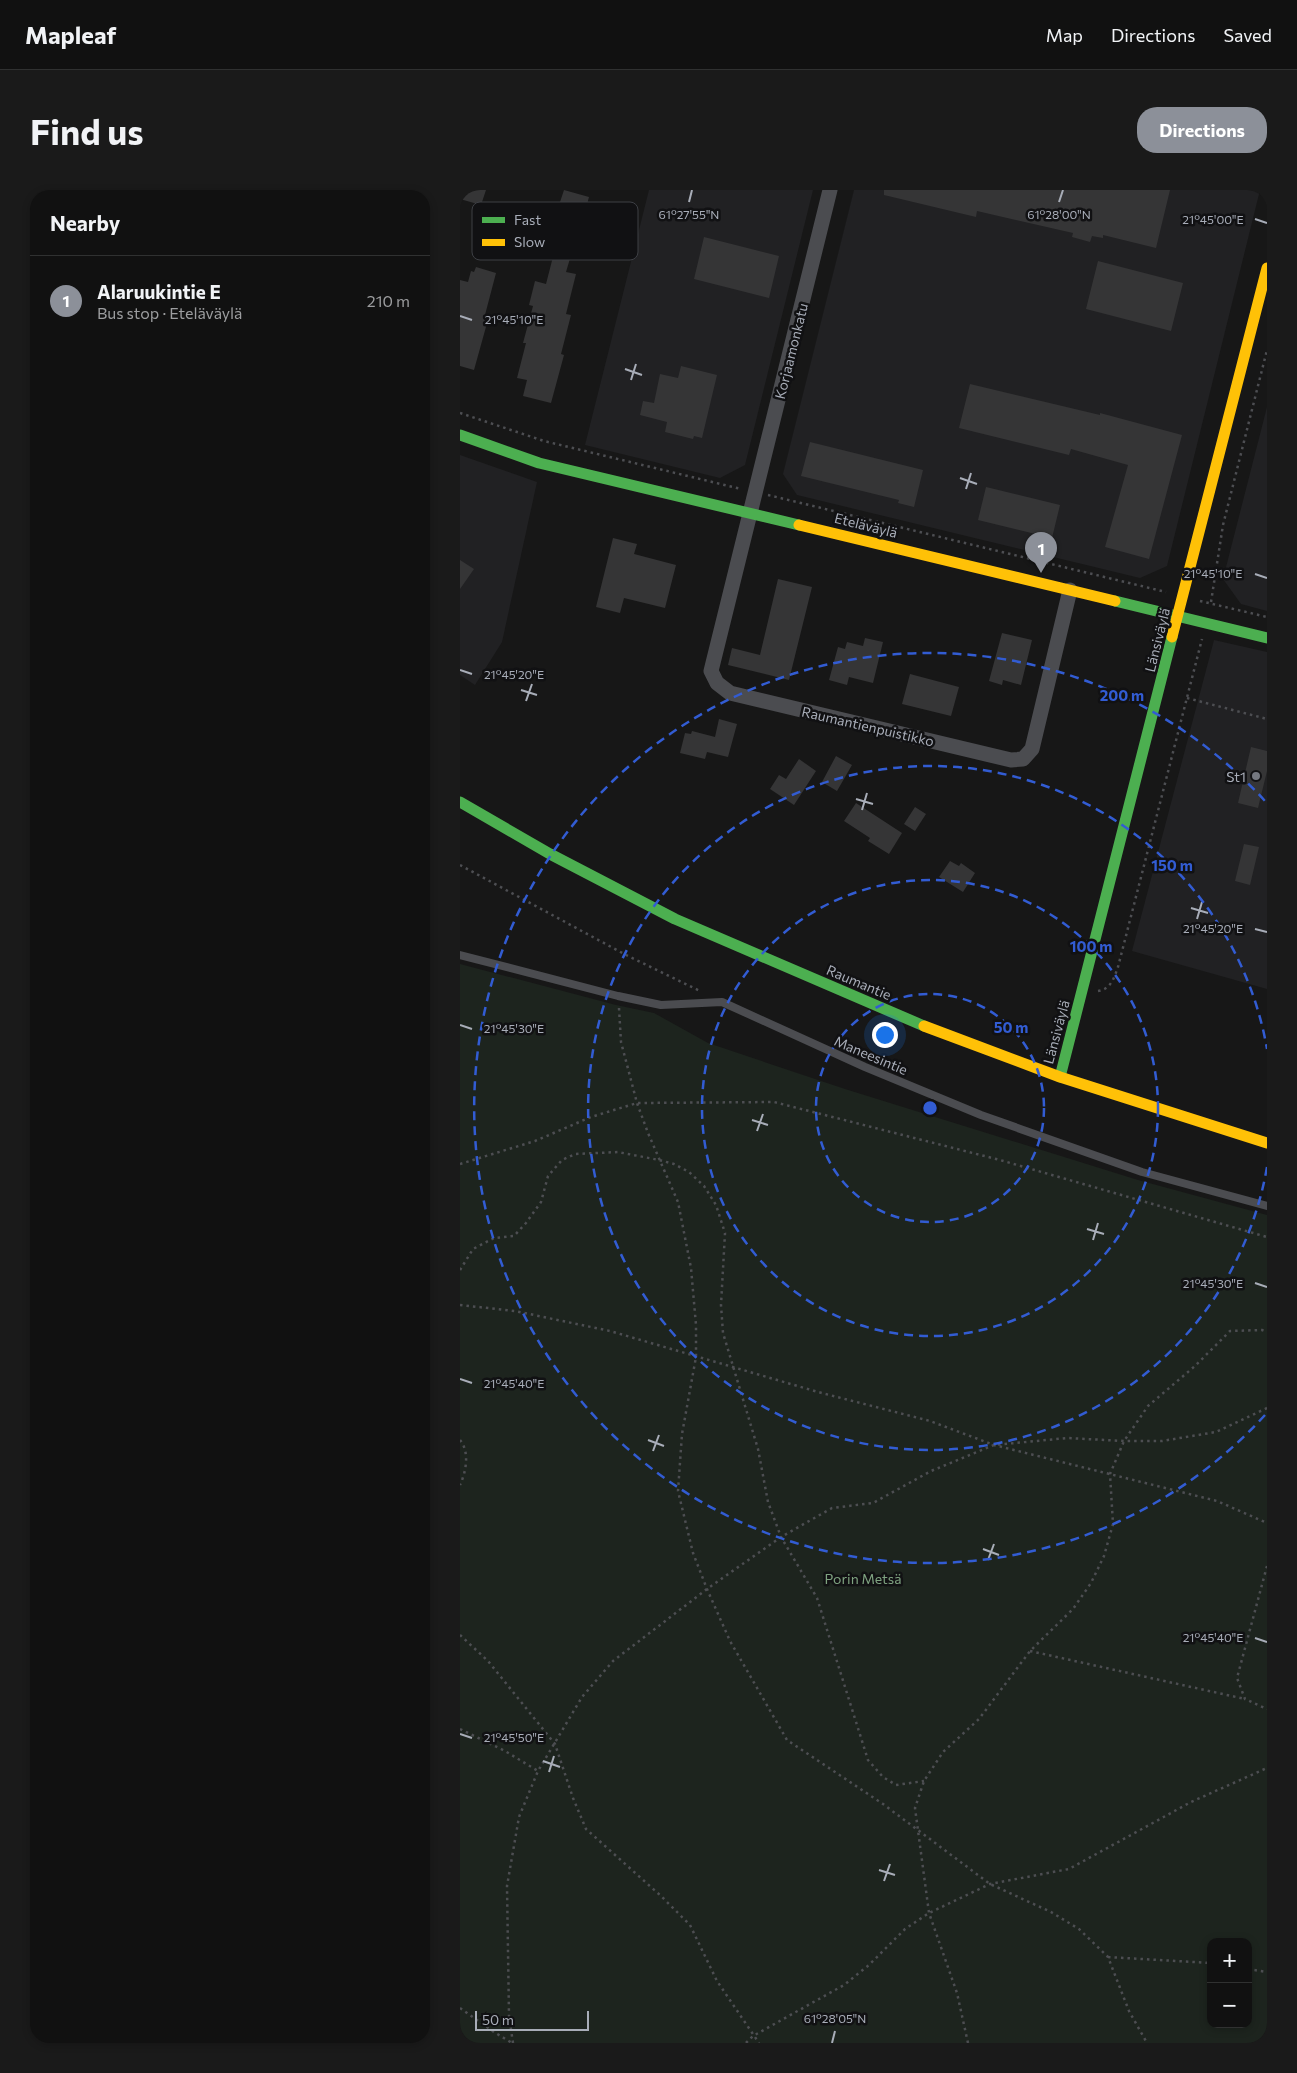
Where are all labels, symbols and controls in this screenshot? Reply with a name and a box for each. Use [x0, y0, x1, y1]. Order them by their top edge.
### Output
text: Mapleaf [25, 20, 116, 49]
text: Map [1046, 24, 1083, 46]
text: Directions [1111, 24, 1195, 46]
text: Saved [1223, 24, 1272, 46]
button: Directions [1137, 107, 1267, 153]
text: Find us [30, 109, 144, 152]
legend [472, 202, 638, 260]
text: 61°27'55"N [659, 207, 719, 221]
text: 61°28'00"N [1027, 207, 1091, 221]
text: Nearby [50, 210, 120, 235]
text: Fast [514, 211, 541, 228]
text: 21°45'00"E [1182, 212, 1244, 226]
text: Slow [514, 233, 545, 250]
text: Alaruukintie E [97, 280, 221, 303]
text: 1 [62, 291, 70, 310]
text: 210 m [367, 291, 410, 310]
street label: Korjaamonkatu [771, 301, 811, 401]
text: Bus stop · Eteläväylä [97, 303, 242, 322]
text: 21°45'10"E [485, 312, 543, 326]
street label: Eteläväylä [833, 509, 899, 541]
pin: 1 [1025, 532, 1057, 573]
text: 21°45'10"E [1184, 566, 1242, 580]
street label: Länsiväylä [1141, 606, 1173, 674]
text: 21°45'20"E [484, 667, 544, 681]
text: 200 m [1100, 686, 1144, 704]
street label: Raumantienpuistikko [800, 702, 936, 750]
place label: St1 [1226, 768, 1246, 785]
marker: St1 [1250, 770, 1262, 782]
text: 150 m [1151, 856, 1193, 874]
text: 21°45'20"E [1183, 921, 1243, 935]
text: 100 m [1070, 937, 1112, 955]
street label: Raumantie [824, 961, 894, 1003]
street label: Länsiväylä [1039, 998, 1073, 1066]
text: 50 m [994, 1018, 1028, 1036]
text: 21°45'30"E [484, 1021, 544, 1035]
your location [872, 1022, 898, 1048]
street label: Maneesintie [832, 1032, 910, 1078]
centre of rings [921, 1099, 939, 1117]
text: 21°45'30"E [1183, 1276, 1243, 1290]
text: 21°45'40"E [484, 1376, 544, 1390]
park label: Porin Metsä [825, 1570, 901, 1587]
text: 21°45'40"E [1183, 1630, 1243, 1644]
text: 21°45'50"E [484, 1730, 544, 1744]
map controls [1207, 1938, 1252, 2028]
button: + [1207, 1938, 1252, 1983]
button: − [1207, 1983, 1252, 2028]
scale bar [475, 2008, 589, 2031]
text: 50 m [482, 2011, 514, 2028]
text: 61°28'05"N [804, 2011, 866, 2025]

